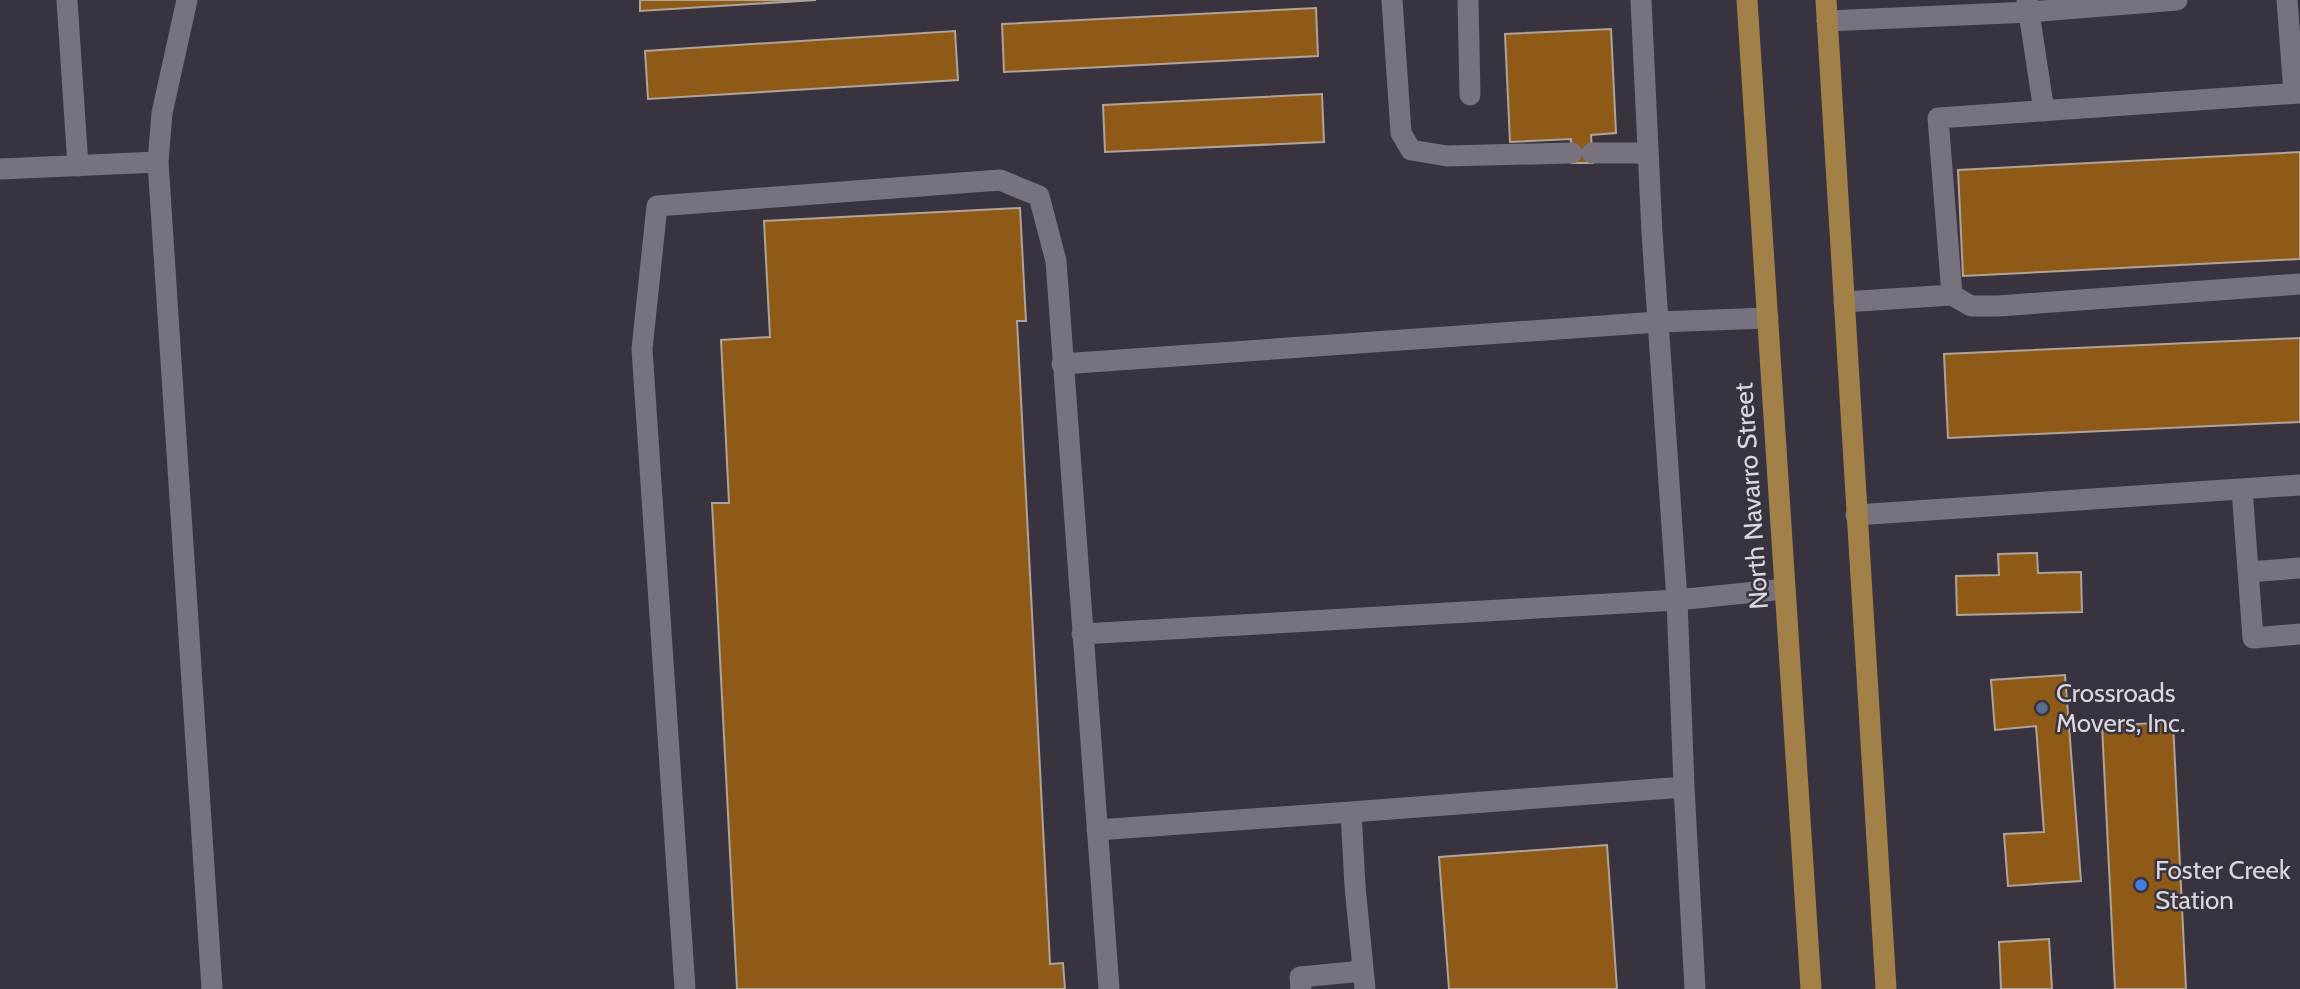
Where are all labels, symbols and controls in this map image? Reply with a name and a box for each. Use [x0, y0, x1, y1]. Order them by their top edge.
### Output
street label: North Navarro Street [1727, 381, 1775, 611]
place label: Crossroads Movers, Inc. [2056, 677, 2185, 739]
marker: Crossroads Movers, Inc. [2034, 700, 2050, 716]
place label: Foster Creek Station [2155, 854, 2291, 916]
marker: Foster Creek Station [2133, 877, 2149, 893]

